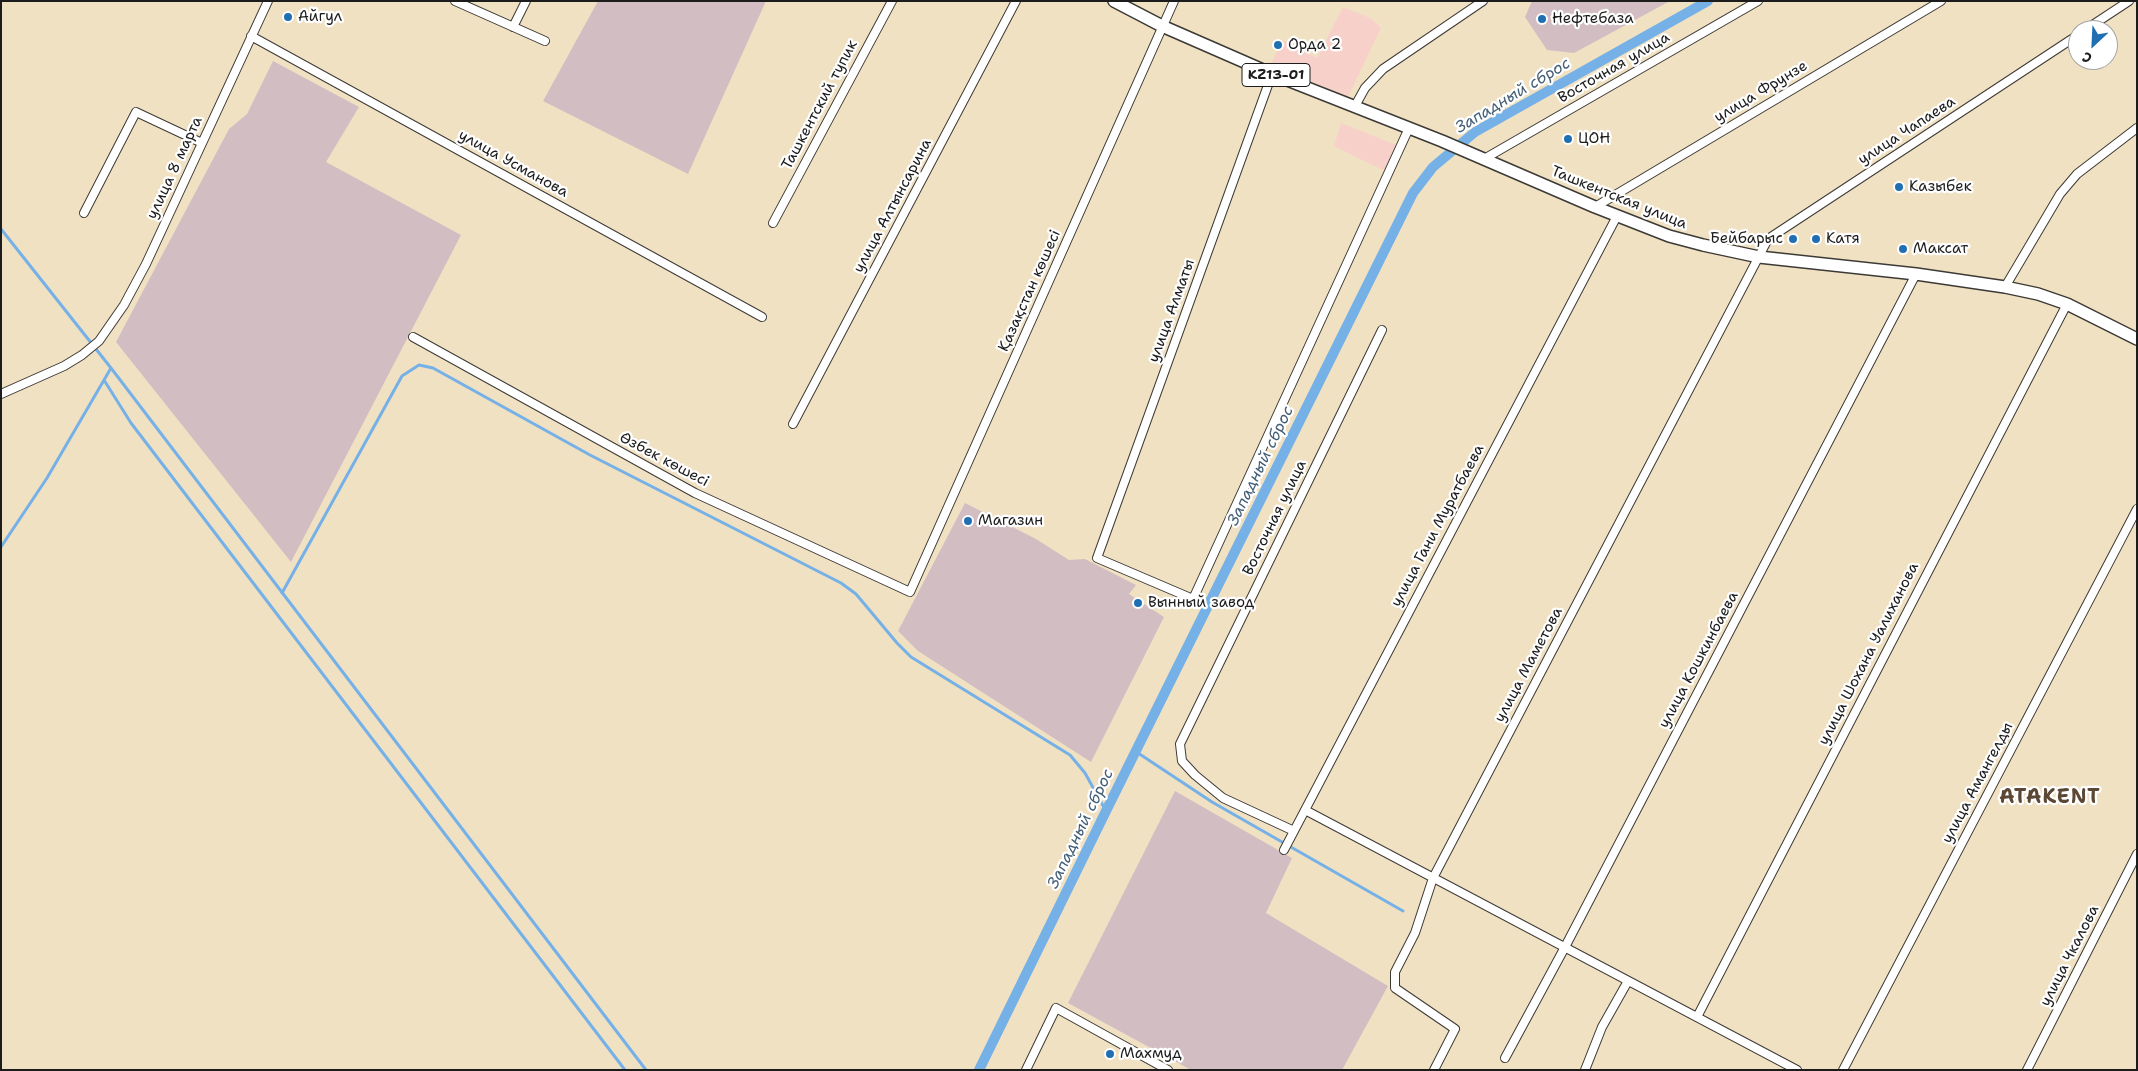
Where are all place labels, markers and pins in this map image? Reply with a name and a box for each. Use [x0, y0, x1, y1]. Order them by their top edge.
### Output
place label: Айгул [298, 8, 342, 26]
place label: Нефтебаза [1552, 10, 1633, 28]
marker: Айгул [282, 11, 294, 23]
marker: Нефтебаза [1536, 13, 1548, 25]
place label: Орда 2 [1288, 36, 1341, 54]
marker: Орда 2 [1272, 39, 1284, 51]
place label: ЦОН [1578, 130, 1610, 148]
marker: ЦОН [1562, 133, 1574, 145]
place label: Казыбек [1909, 178, 1972, 196]
marker: Казыбек [1893, 181, 1905, 193]
place label: Бейбарыс [1710, 230, 1783, 248]
place label: Катя [1826, 230, 1860, 248]
marker: Бейбарыс [1787, 233, 1799, 245]
marker: Катя [1810, 233, 1822, 245]
place label: Максат [1913, 240, 1968, 258]
marker: Максат [1897, 243, 1909, 255]
place label: Магазин [978, 512, 1043, 530]
marker: Магазин [962, 515, 974, 527]
place label: Вынный завод [1148, 594, 1254, 612]
marker: Вынный завод [1132, 597, 1144, 609]
place label: Махмуд [1120, 1045, 1182, 1063]
marker: Махмуд [1104, 1048, 1116, 1060]

